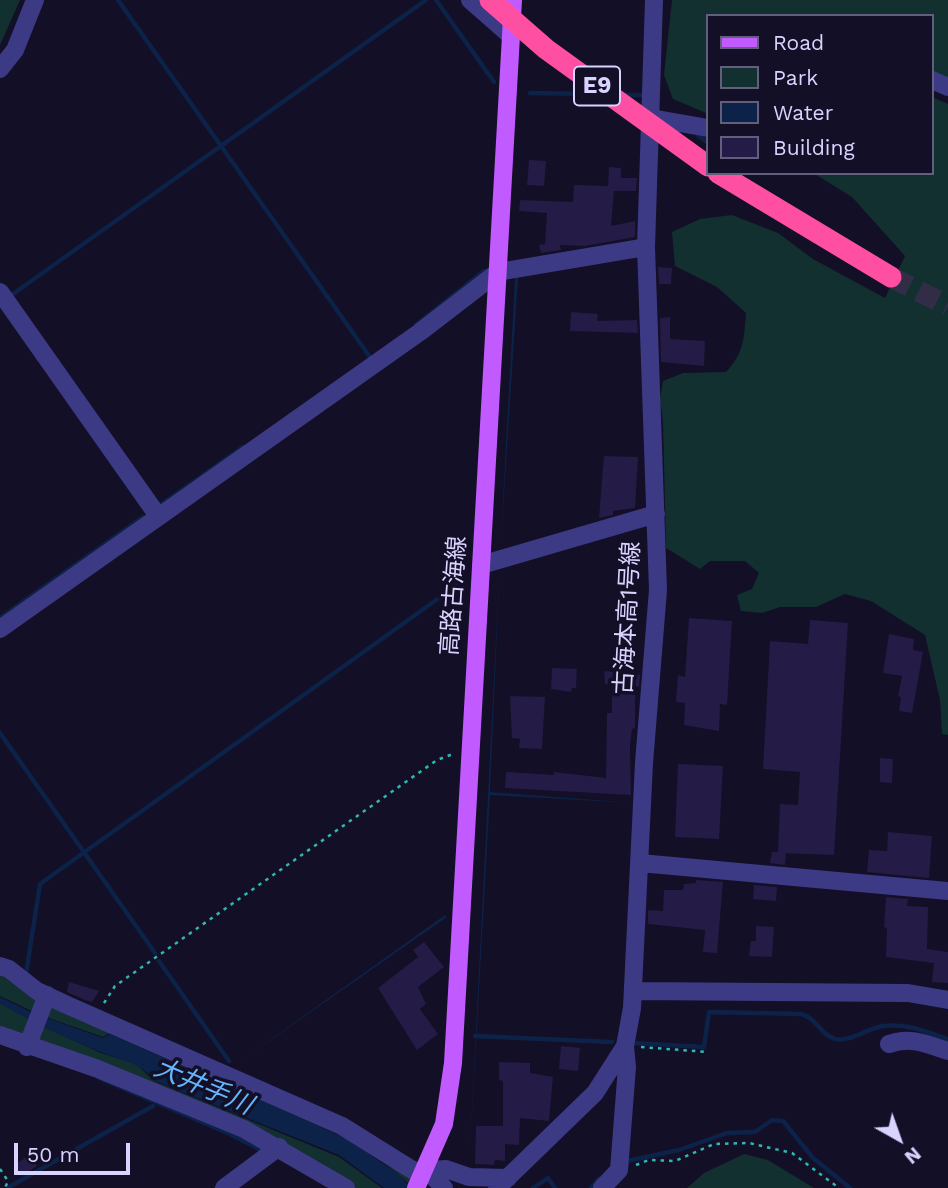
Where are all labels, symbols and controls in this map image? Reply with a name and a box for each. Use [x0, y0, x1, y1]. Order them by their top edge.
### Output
legend [706, 14, 934, 175]
text: Road [773, 30, 824, 55]
text: Park [773, 65, 818, 90]
road number: E9 [574, 66, 620, 106]
text: Water [773, 100, 833, 125]
text: Building [773, 135, 855, 160]
street label: 高路古海線 [435, 535, 473, 657]
street label: 古海本高1号線 [610, 541, 646, 695]
water label: 大井手川 [149, 1052, 257, 1122]
north arrow [864, 1104, 934, 1174]
scale bar [18, 1128, 133, 1172]
text: 50 m [27, 1142, 79, 1167]
text: N [900, 1142, 926, 1169]

